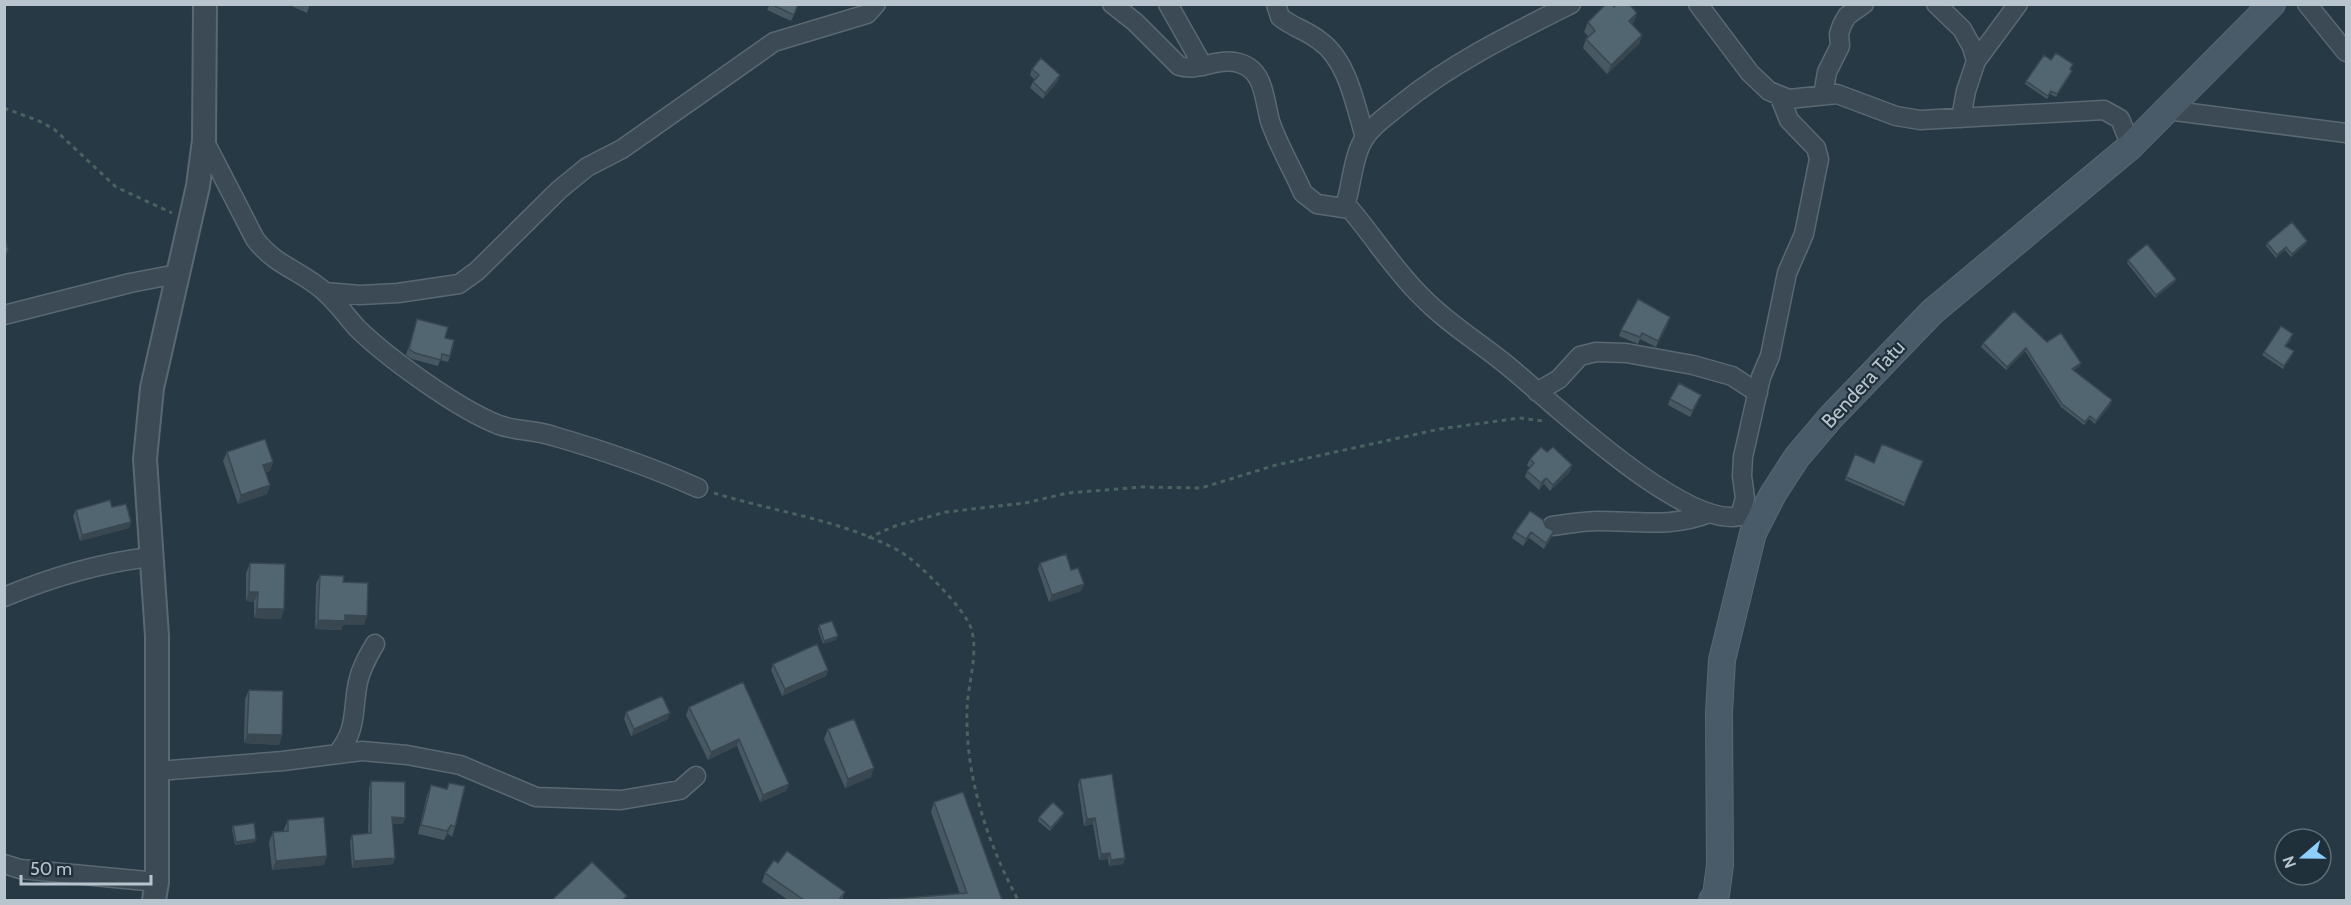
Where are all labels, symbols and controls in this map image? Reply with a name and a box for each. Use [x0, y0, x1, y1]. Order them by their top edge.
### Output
street label: Bendera Tatu [1816, 335, 1910, 433]
north arrow [2273, 827, 2333, 887]
scale bar [21, 848, 152, 886]
text: N [2279, 853, 2300, 871]
text: 50 m [30, 858, 72, 880]

